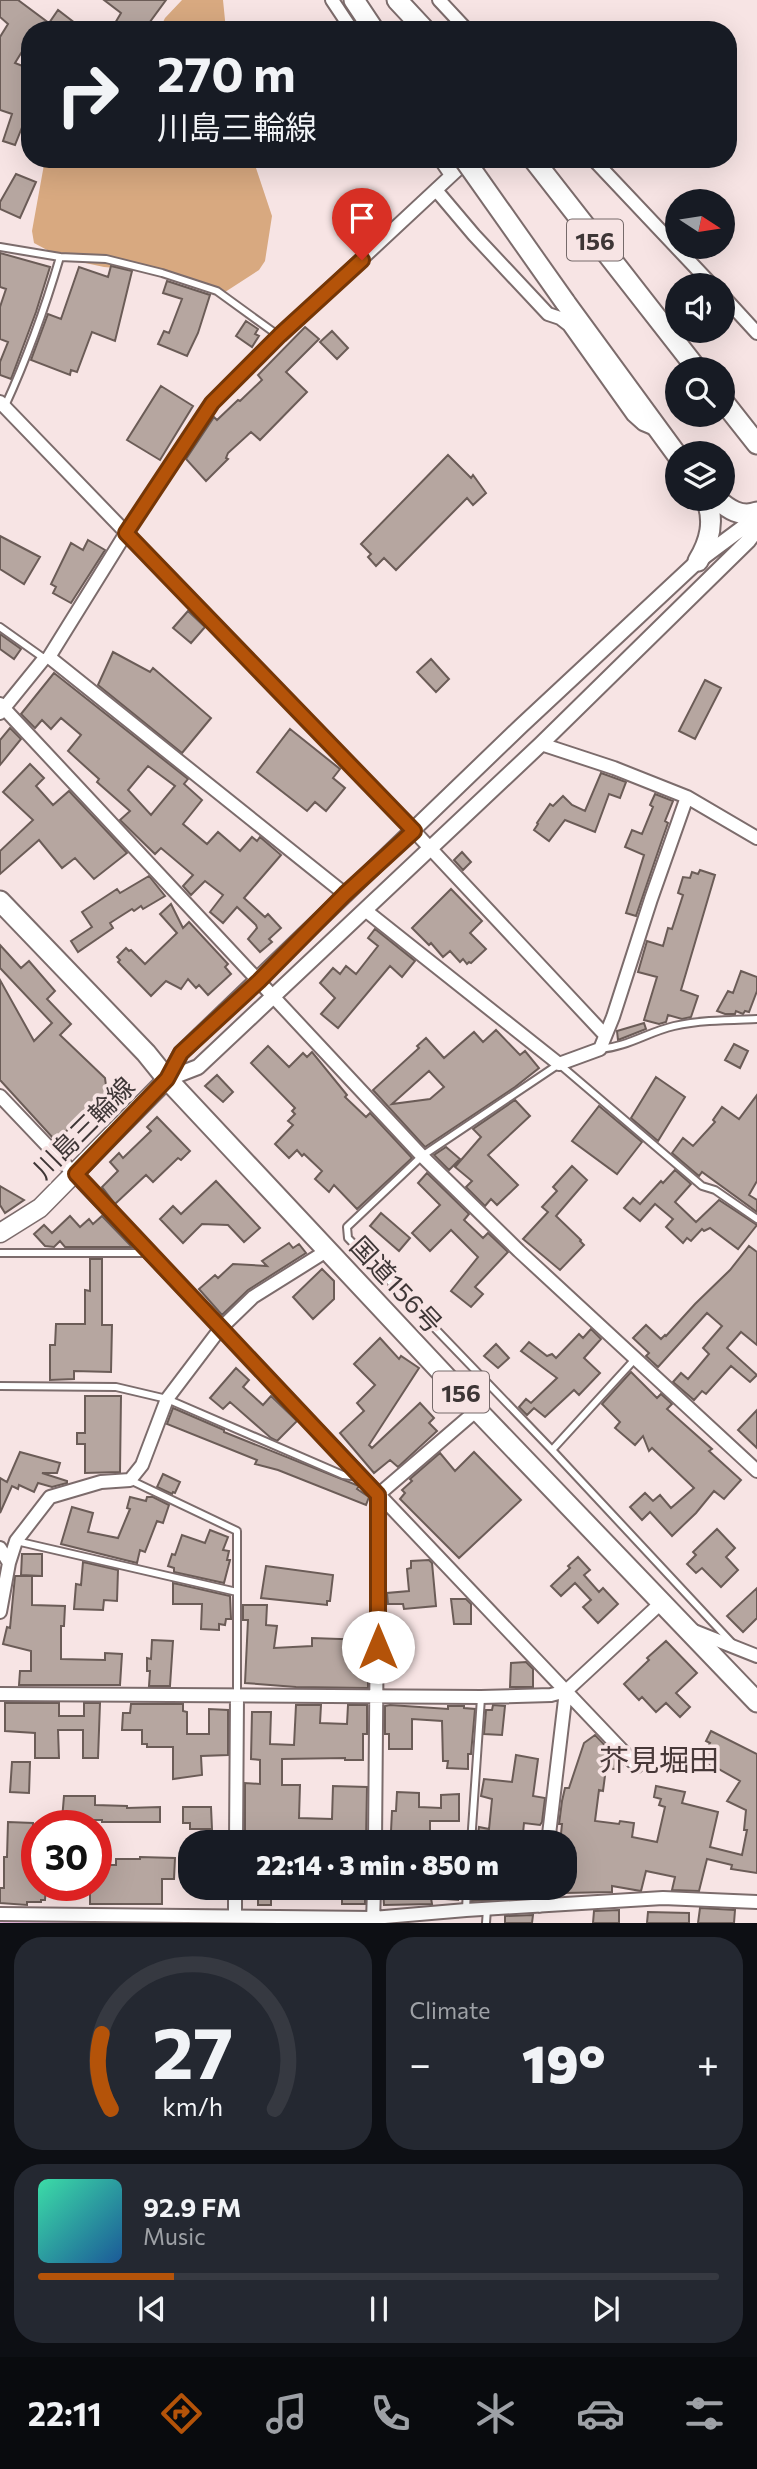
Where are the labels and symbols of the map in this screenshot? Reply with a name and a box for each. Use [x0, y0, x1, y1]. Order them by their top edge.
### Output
pin [332, 188, 392, 260]
north arrow [665, 189, 735, 259]
road number: 156 [567, 220, 623, 260]
street label: 川島三輪線 [26, 1070, 140, 1184]
street label: 国道156号 [345, 1230, 449, 1338]
road number: 156 [433, 1372, 489, 1412]
position arrow [341, 1610, 415, 1684]
district label: 芥見堀田 [599, 1740, 719, 1777]
speed limit sign: 30 [21, 1810, 112, 1901]

